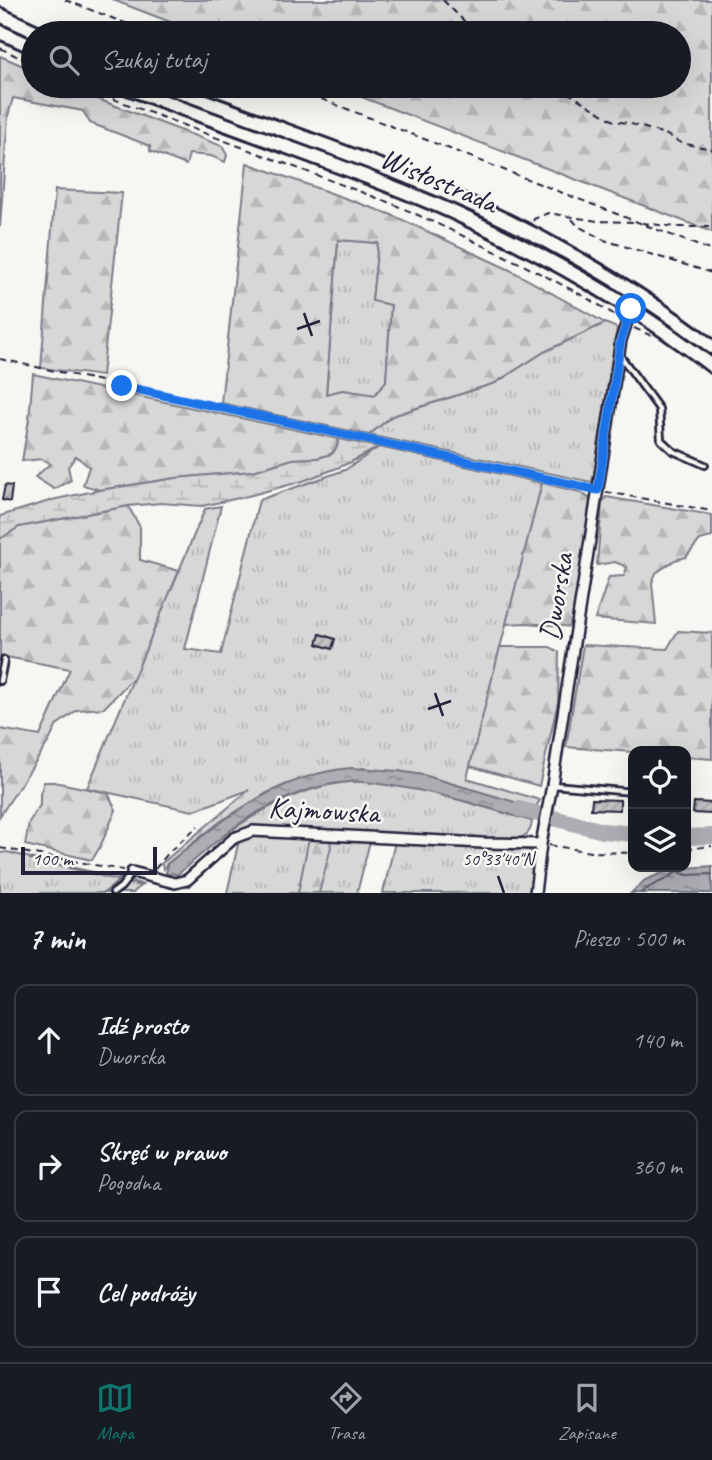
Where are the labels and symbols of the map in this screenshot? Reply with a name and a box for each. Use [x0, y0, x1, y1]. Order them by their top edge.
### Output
street label: Wisłostrada [375, 139, 505, 223]
route start [615, 293, 646, 324]
route end [106, 370, 137, 401]
street label: Dworska [530, 549, 582, 643]
street label: Kajmowska [268, 788, 383, 832]
scale bar [21, 844, 158, 876]
text: 50°33'40"N [463, 848, 537, 870]

